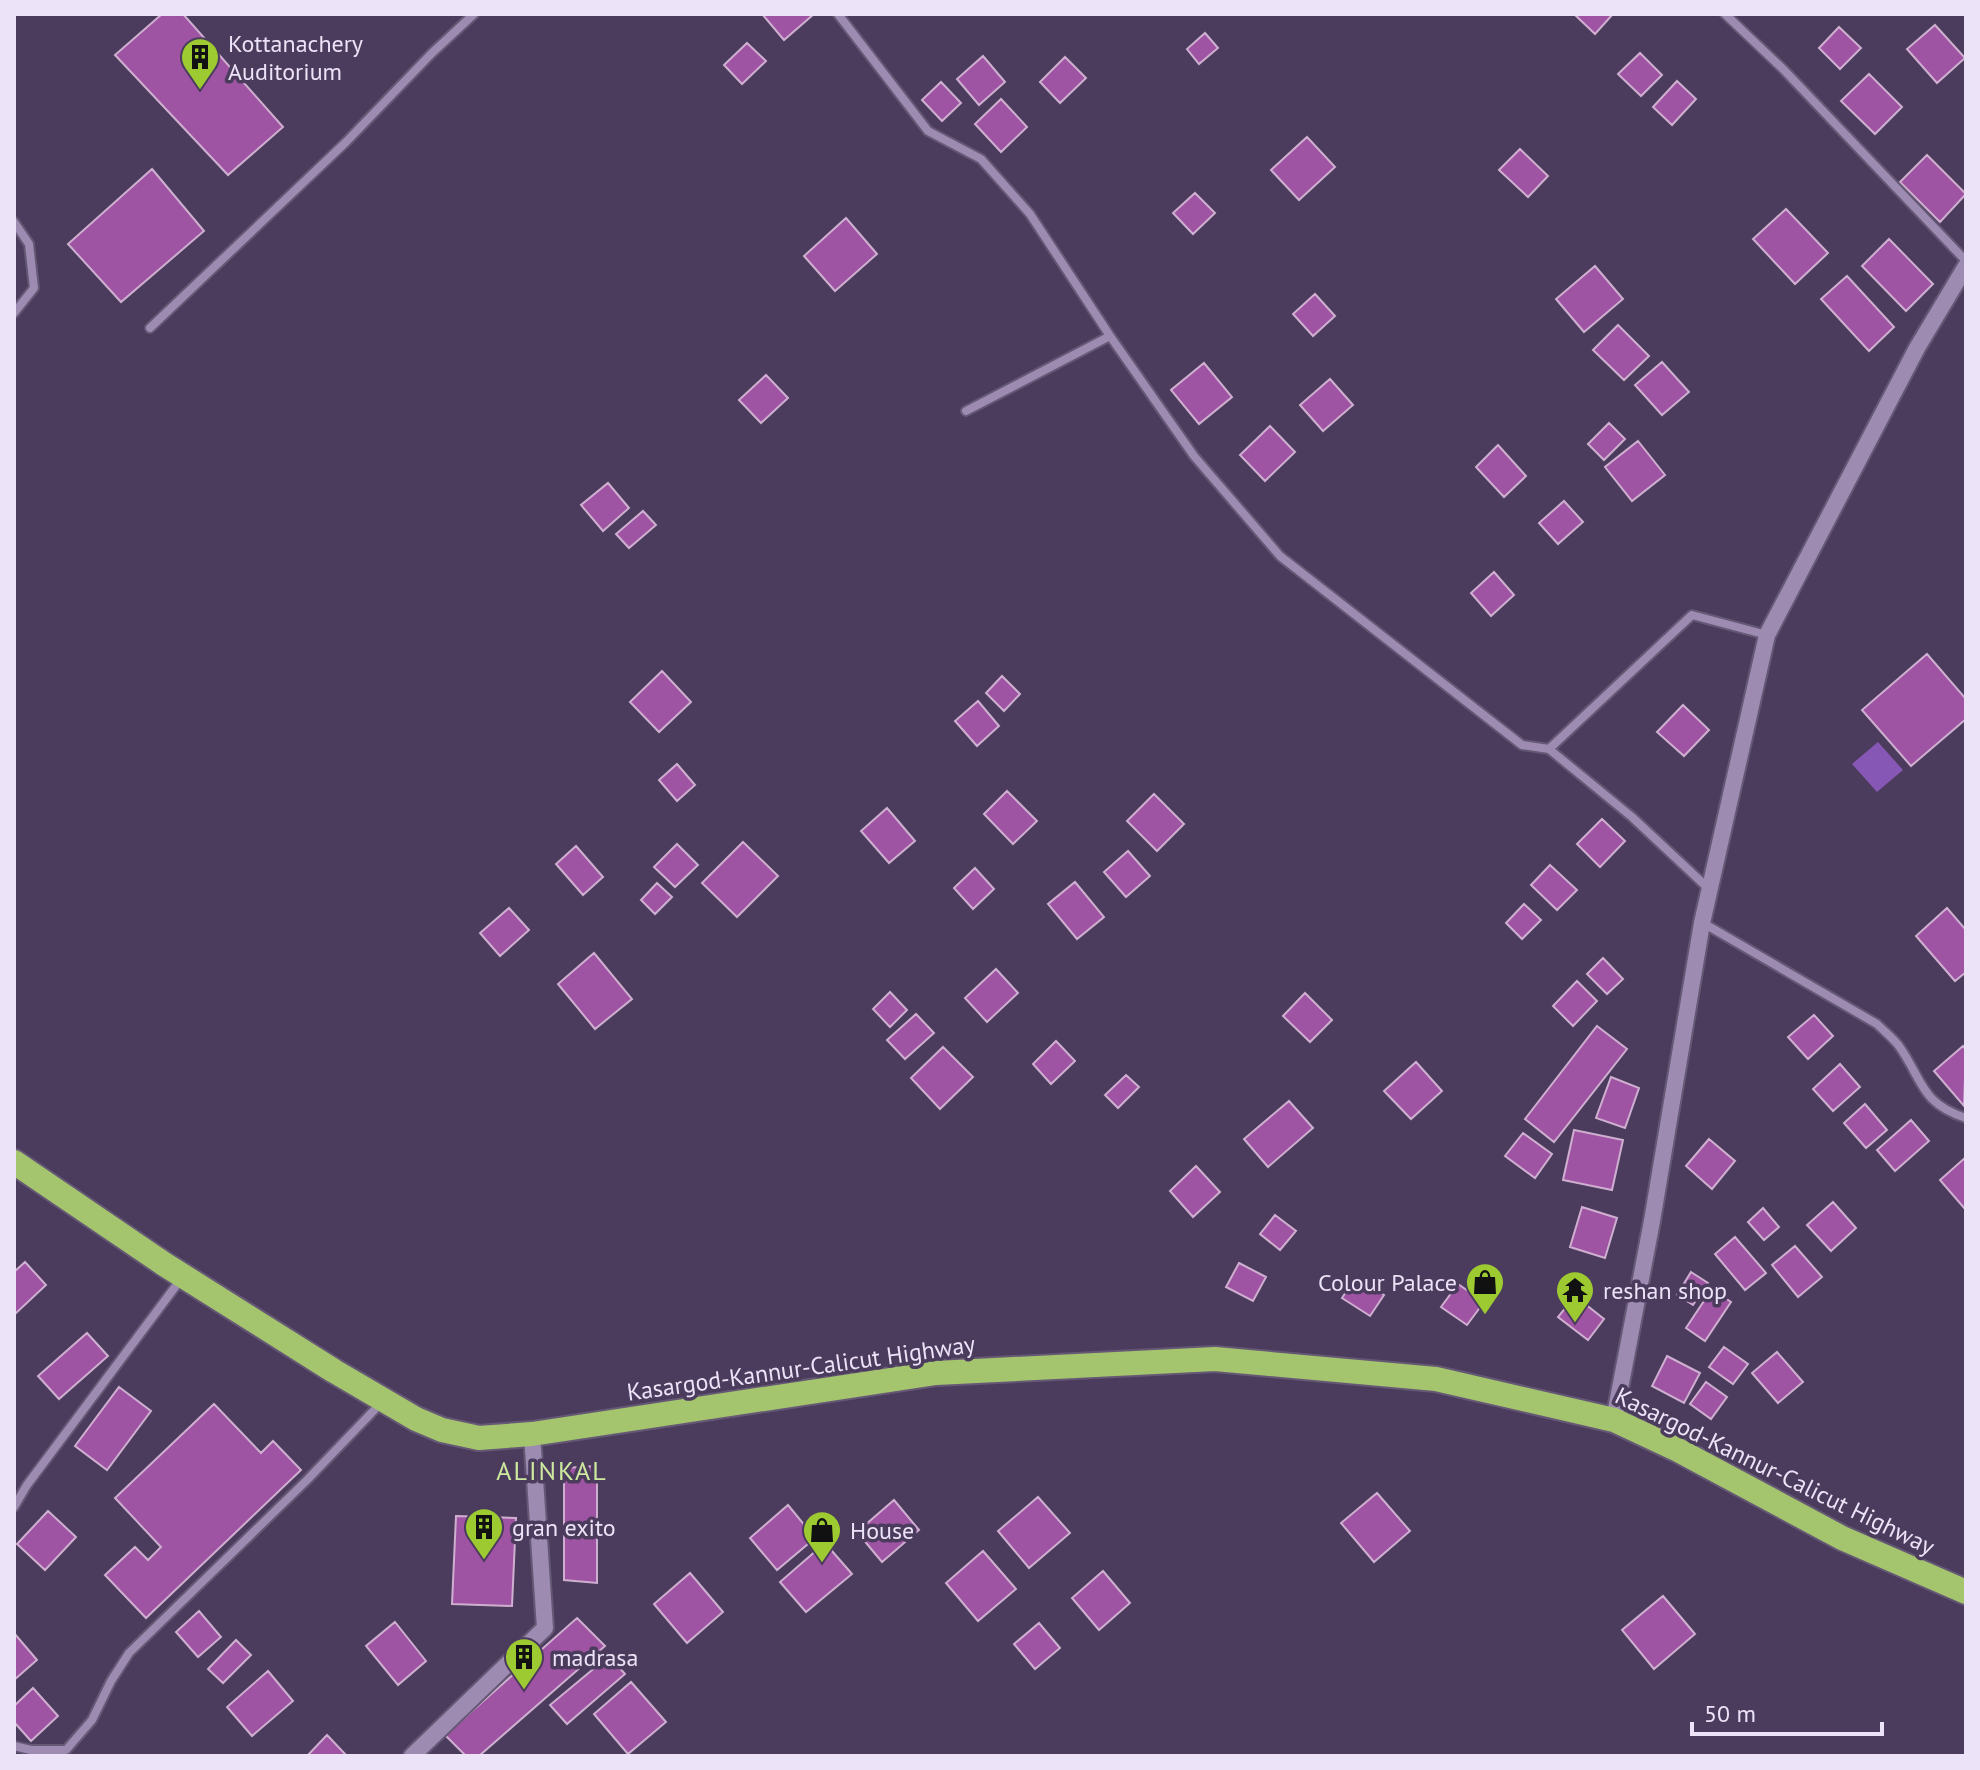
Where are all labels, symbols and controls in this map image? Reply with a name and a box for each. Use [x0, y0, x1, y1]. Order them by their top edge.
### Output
place label: Kottanachery Auditorium [228, 28, 363, 87]
building icon: Kottanachery Auditorium [179, 36, 221, 91]
shop icon: Colour Palace [1464, 1261, 1506, 1316]
place label: Colour Palace [1318, 1267, 1457, 1298]
temple icon: reshan shop [1554, 1269, 1596, 1324]
place label: reshan shop [1603, 1275, 1727, 1306]
street label: Kasargod-Kannur-Calicut Highway [625, 1328, 977, 1408]
street label: Kasargod-Kannur-Calicut Highway [1610, 1380, 1940, 1562]
district label: ALINKAL [496, 1454, 608, 1487]
building icon: gran exito [463, 1506, 505, 1561]
shop icon: House [801, 1509, 843, 1564]
place label: gran exito [512, 1512, 616, 1543]
place label: House [850, 1515, 914, 1546]
building icon: madrasa [503, 1636, 545, 1691]
place label: madrasa [552, 1642, 638, 1673]
scale bar [1692, 1686, 1882, 1736]
text: 50 m [1704, 1698, 1756, 1729]

